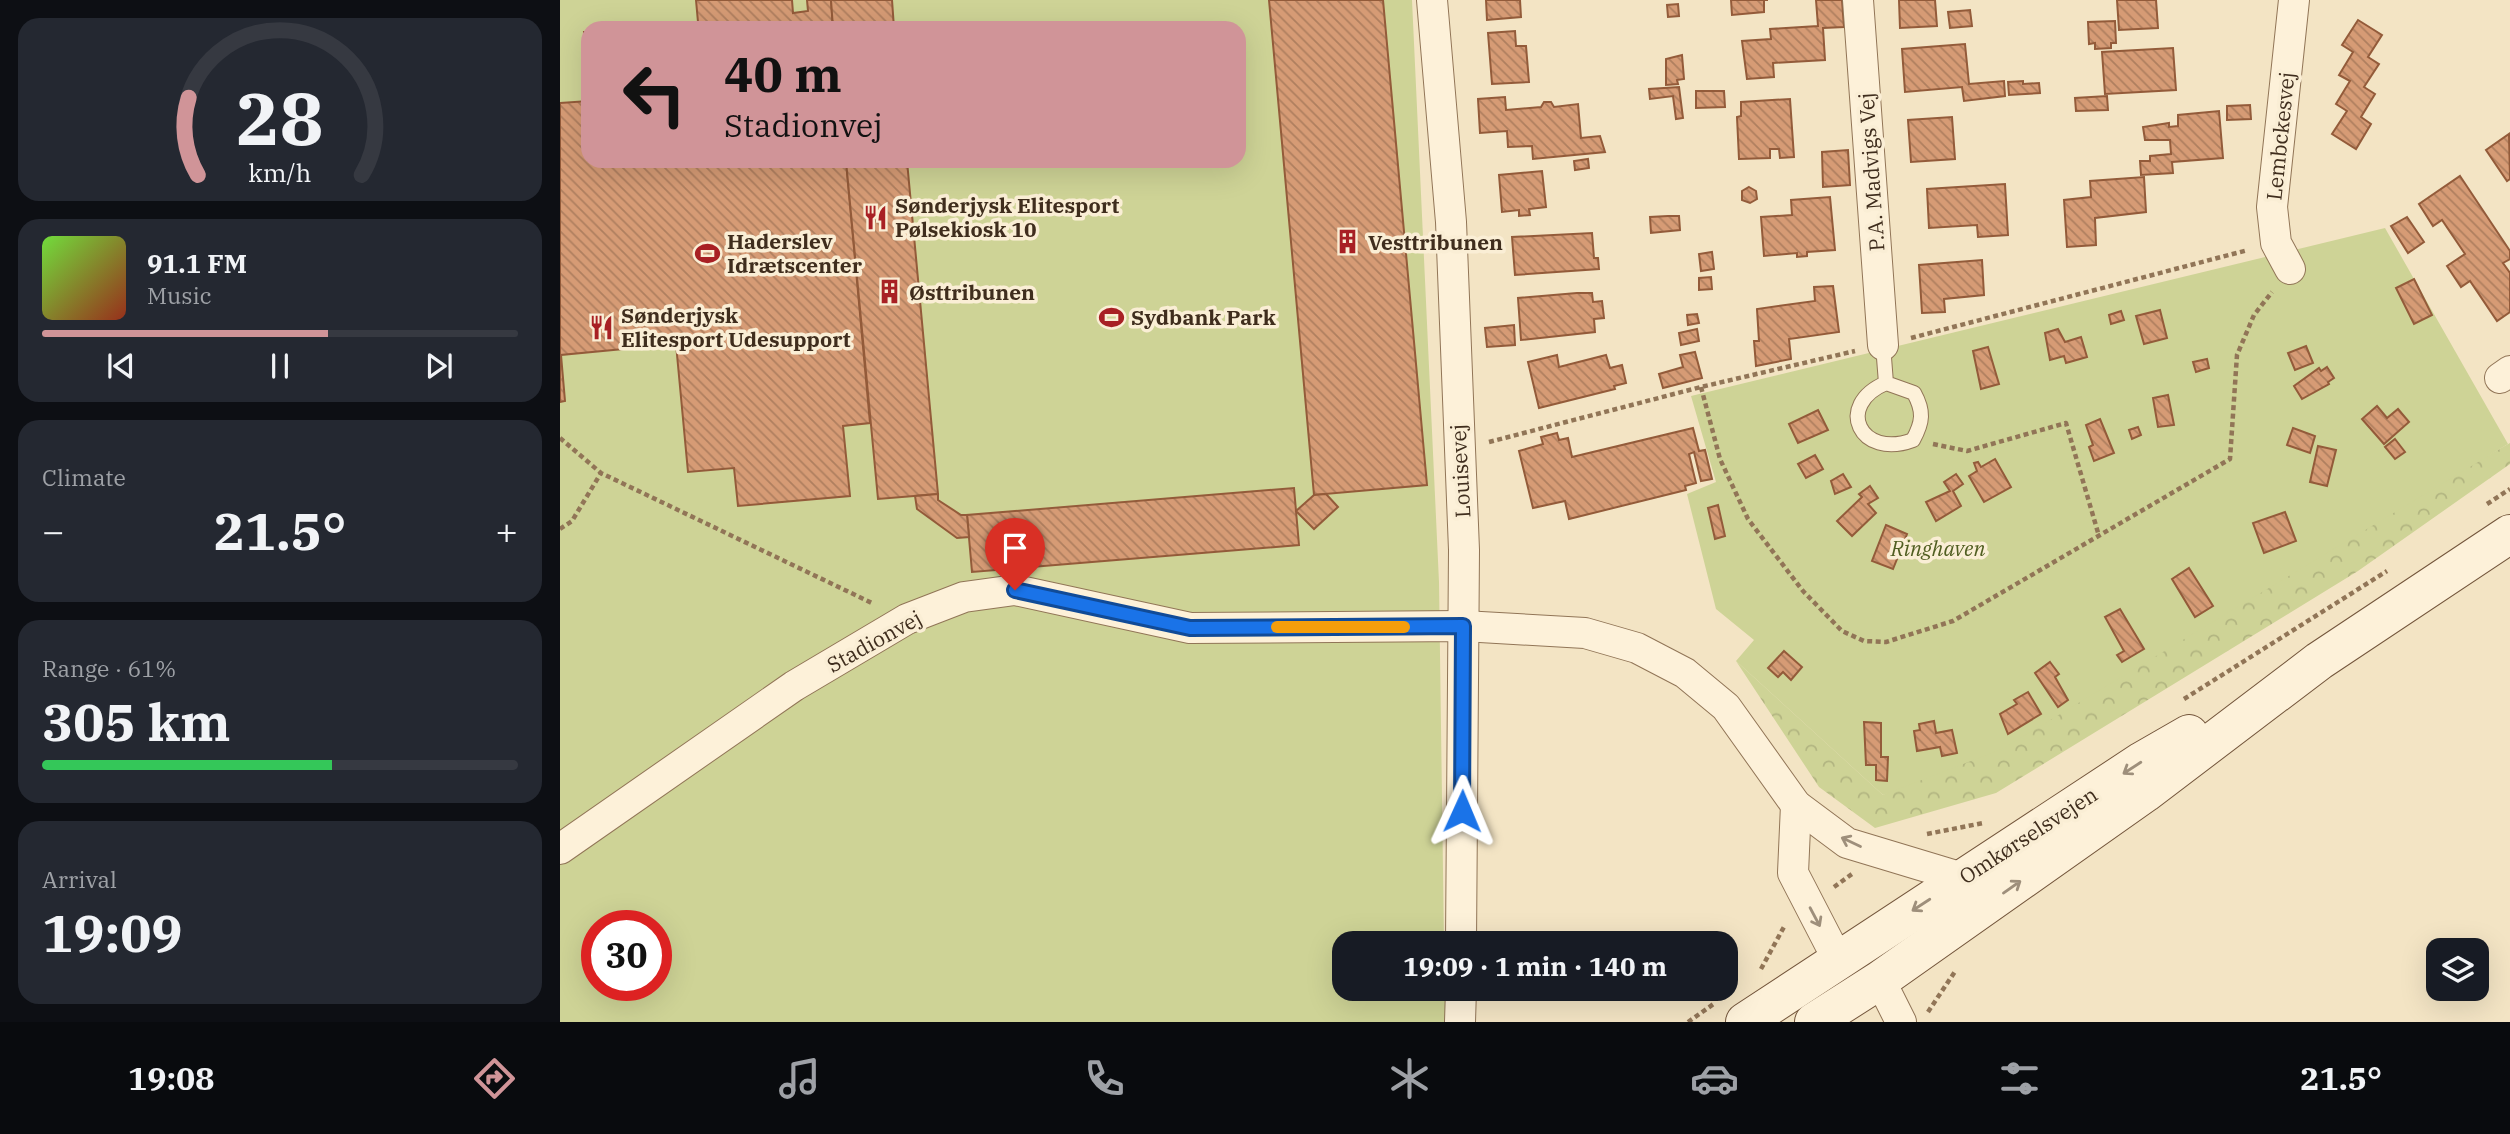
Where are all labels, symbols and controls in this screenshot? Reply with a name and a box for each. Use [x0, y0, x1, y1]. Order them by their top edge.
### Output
text: 40 m [724, 42, 842, 105]
icon: left [609, 49, 700, 140]
street label: Lembckesvej [2259, 70, 2301, 202]
text: 28 [236, 71, 324, 166]
street label: P.A. Madvigs Vej [1851, 92, 1891, 252]
text: Stadionvej [724, 104, 883, 146]
text: km/h [248, 156, 312, 189]
place label: Sønderjysk Elitesport Pølsekiosk 10 [895, 191, 1119, 243]
restaurant icon: Sønderjysk Elitesport Pølsekiosk 10 [861, 203, 889, 231]
place label: Haderslev Idrætscenter [727, 227, 863, 279]
building icon: Vesttribunen [1334, 228, 1362, 256]
place label: Vesttribunen [1368, 228, 1503, 256]
sports icon: Haderslev Idrætscenter [693, 239, 721, 267]
text: 91.1 FM [147, 246, 247, 280]
building icon: Østtribunen [875, 278, 903, 306]
place label: Østtribunen [909, 278, 1035, 306]
text: Music [147, 280, 212, 310]
place label: Sønderjysk Elitesport Udesupport [621, 301, 851, 353]
sports icon: Sydbank Park [1097, 303, 1125, 331]
place label: Sydbank Park [1131, 303, 1276, 331]
restaurant icon: Sønderjysk Elitesport Udesupport [587, 313, 615, 341]
icon: previous [102, 347, 140, 385]
icon: pause [261, 347, 299, 385]
icon: next [420, 347, 458, 385]
street label: Louisevej [1444, 423, 1476, 519]
text: Climate [42, 462, 126, 492]
text: 21.5° [214, 497, 346, 564]
text: − [42, 506, 65, 555]
text: + [495, 506, 518, 555]
pin [985, 518, 1045, 590]
icon: arrive [996, 529, 1034, 567]
park label: Ringhaven [1890, 534, 1985, 562]
street label: Stadionvej [822, 603, 926, 679]
text: Range · 61% [42, 653, 176, 683]
text: 305 km [42, 688, 231, 755]
one-way arrow [2123, 760, 2142, 775]
position arrow [1425, 774, 1499, 848]
street label: Omkørselsvejen [1954, 780, 2102, 890]
one-way arrow [1841, 835, 1862, 848]
text: Arrival [42, 864, 117, 894]
one-way arrow [2002, 880, 2021, 894]
one-way arrow [1912, 898, 1931, 913]
text: 19:09 [42, 899, 183, 966]
one-way arrow [1809, 906, 1822, 927]
speed limit sign: 30 [581, 910, 672, 1001]
map controls [2426, 938, 2489, 1001]
button: layers [2426, 938, 2489, 1001]
text: 19:09 · 1 min · 140 m [1403, 949, 1667, 983]
icon: directions [470, 1054, 519, 1103]
icon: music [775, 1054, 824, 1103]
icon: phone [1080, 1054, 1129, 1103]
icon: climate [1385, 1054, 1434, 1103]
icon: car [1690, 1054, 1739, 1103]
icon: filters [1995, 1054, 2044, 1103]
text: 19:08 [128, 1057, 214, 1099]
text: 21.5° [2300, 1057, 2382, 1099]

